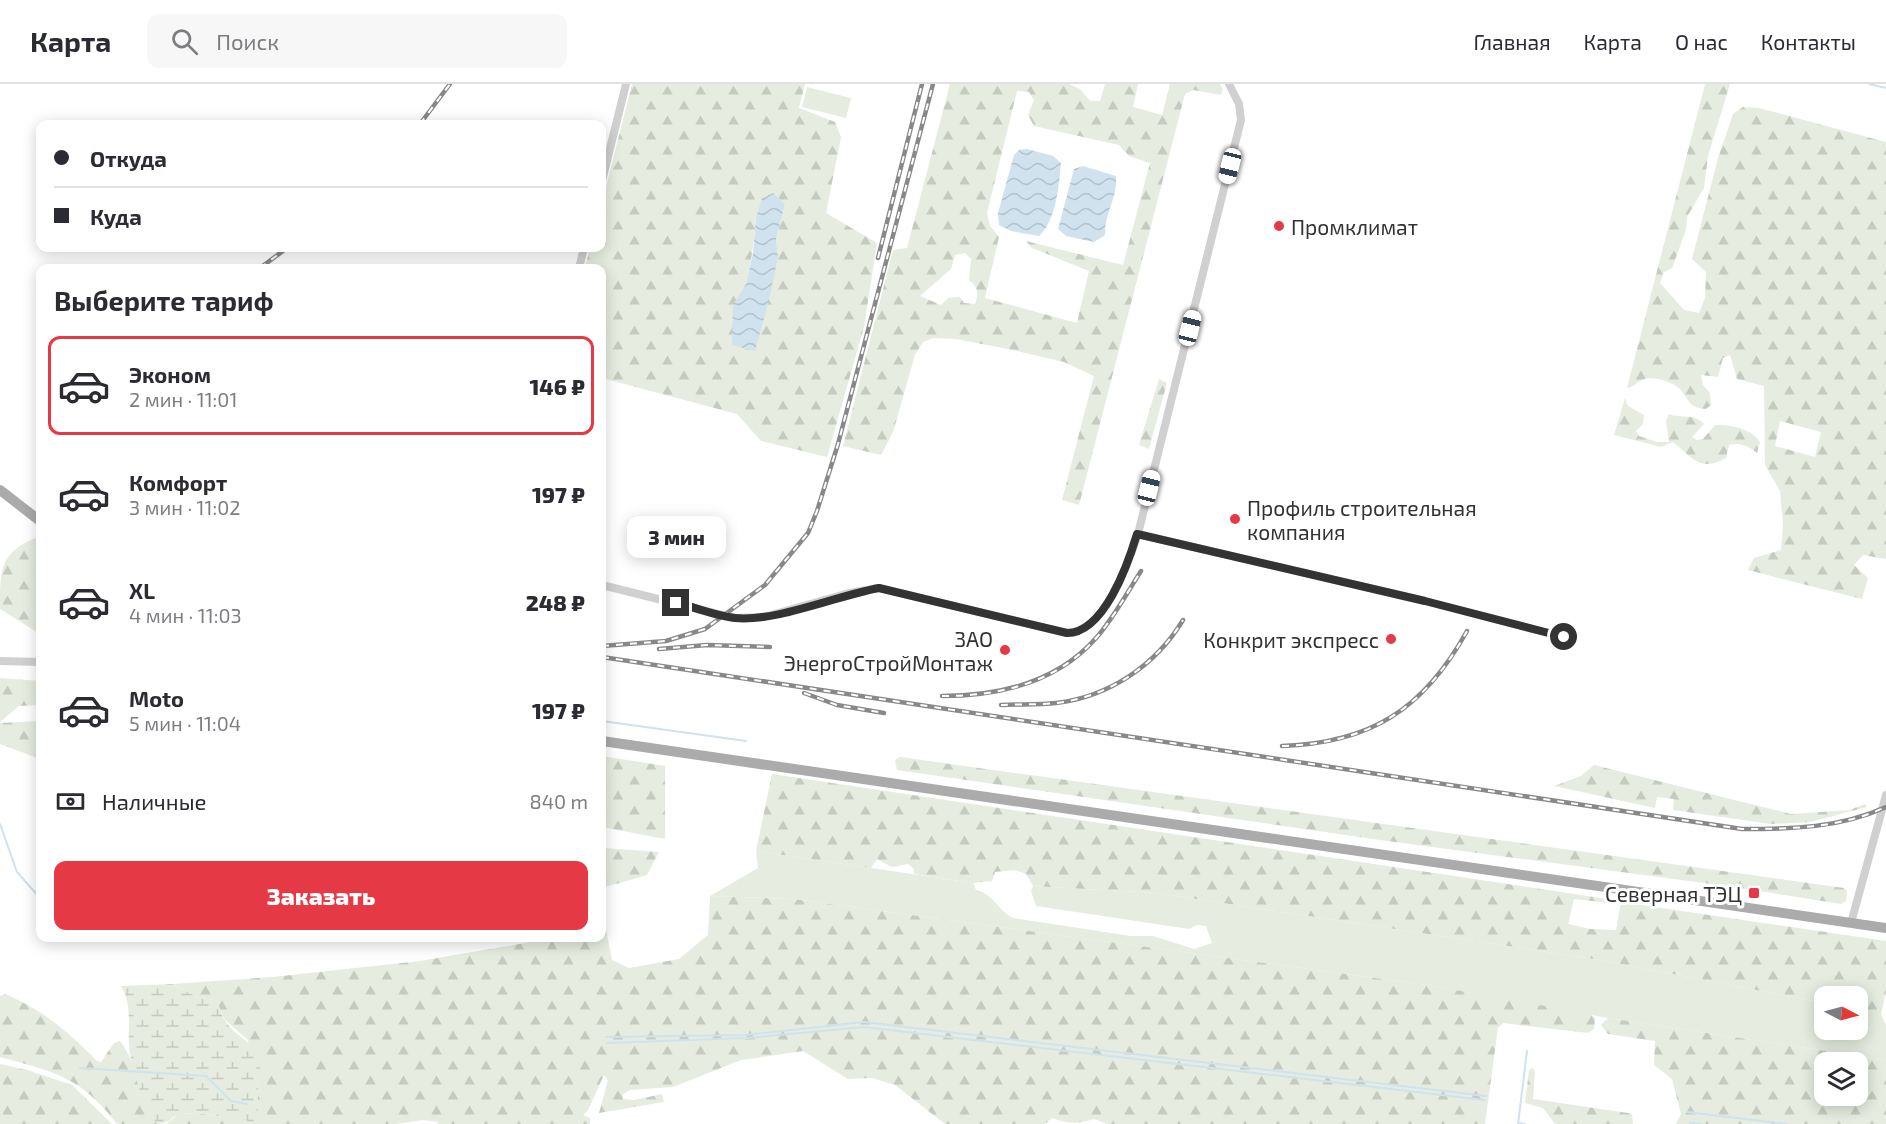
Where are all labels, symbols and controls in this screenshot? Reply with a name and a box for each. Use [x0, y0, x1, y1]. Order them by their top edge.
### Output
search box [147, 14, 567, 68]
text: Карта [30, 24, 111, 58]
icon: search [168, 25, 201, 58]
text: Поиск [216, 28, 279, 54]
text: Главная [1474, 29, 1551, 54]
text: Карта [1584, 29, 1642, 54]
text: О нас [1675, 29, 1728, 54]
text: Контакты [1761, 29, 1856, 54]
text: Откуда [90, 145, 167, 171]
car [1217, 146, 1243, 186]
text: Куда [90, 203, 142, 229]
place label: Промклимат [1291, 214, 1418, 239]
marker: Промклимат [1272, 219, 1286, 233]
text: Выберите тариф [54, 284, 274, 316]
car [1177, 308, 1203, 348]
icon: car [57, 359, 111, 413]
text: Эконом [129, 361, 211, 387]
text: 146 ₽ [529, 373, 585, 399]
text: 2 мин · 11:01 [129, 387, 237, 411]
icon: car [57, 467, 111, 521]
car [1136, 468, 1162, 508]
text: Комфорт [129, 469, 227, 495]
text: 197 ₽ [532, 481, 585, 507]
text: 3 мин · 11:02 [129, 495, 241, 519]
place label: Профиль строительная компания [1247, 495, 1477, 544]
marker: Профиль строительная компания [1228, 512, 1242, 526]
callout: 3 мин [626, 516, 726, 558]
text: 3 мин [648, 525, 705, 549]
icon: car [57, 575, 111, 629]
text: XL [129, 577, 155, 603]
text: 248 ₽ [526, 589, 585, 615]
route end [662, 589, 689, 616]
text: 4 мин · 11:03 [129, 603, 242, 627]
route start [1550, 623, 1577, 650]
place label: ЗАО ЭнергоСтройМонтаж [784, 626, 993, 675]
place label: Конкрит экспресс [1203, 627, 1379, 652]
marker: Конкрит экспресс [1384, 632, 1398, 646]
marker: ЗАО ЭнергоСтройМонтаж [998, 643, 1012, 657]
icon: car [57, 683, 111, 737]
text: Moto [129, 685, 184, 711]
text: 197 ₽ [532, 697, 585, 723]
text: 5 мин · 11:04 [129, 711, 241, 735]
icon: cash [54, 785, 87, 818]
text: Наличные [102, 788, 206, 814]
text: 840 m [530, 789, 588, 813]
button: Заказать [54, 861, 588, 930]
place label: Северная ТЭЦ [1605, 881, 1742, 906]
marker: Северная ТЭЦ [1747, 886, 1761, 900]
north arrow [1814, 986, 1868, 1040]
map controls [1814, 986, 1868, 1106]
button: layers [1814, 1052, 1868, 1106]

